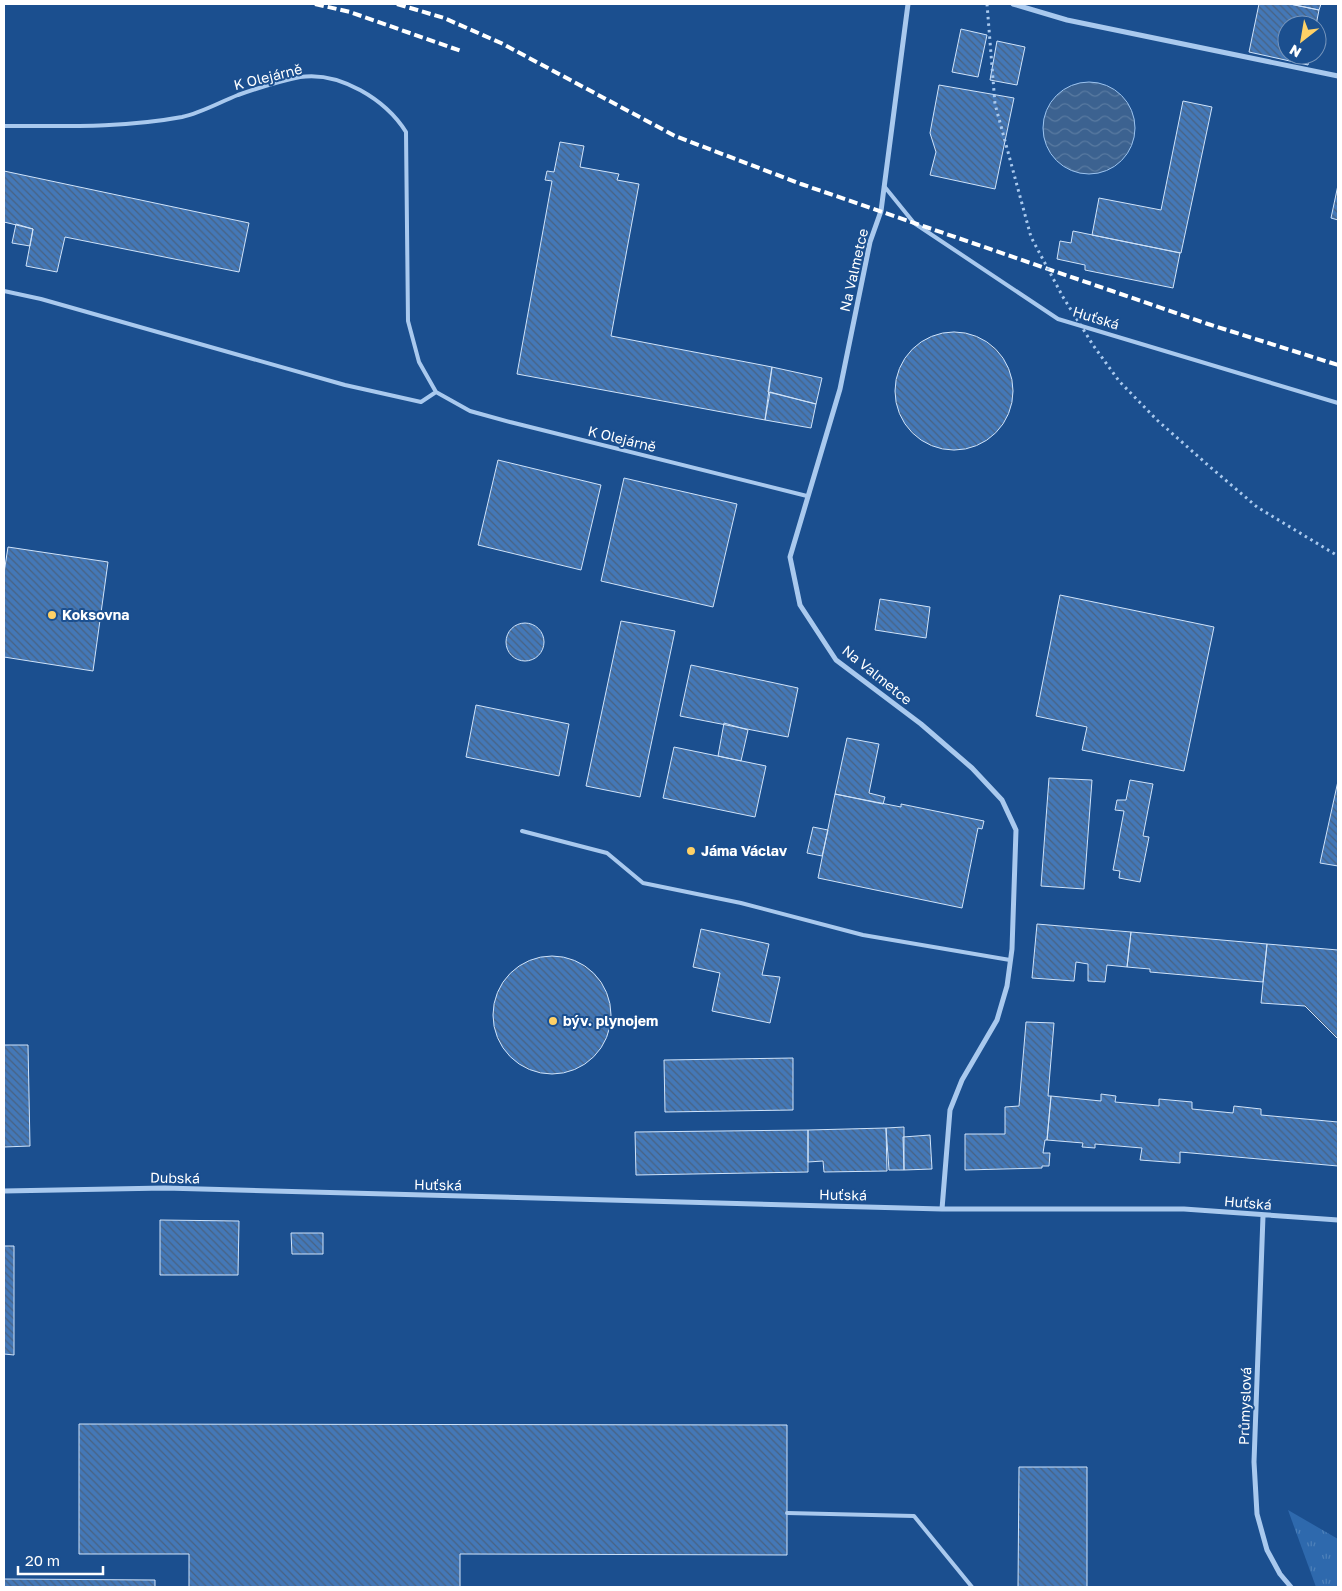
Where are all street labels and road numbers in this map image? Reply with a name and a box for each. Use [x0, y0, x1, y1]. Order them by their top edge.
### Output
street label: K Olejárně [232, 60, 304, 93]
street label: Na Valmetce [836, 227, 871, 313]
street label: Huťská [1071, 302, 1121, 333]
street label: K Olejárně [586, 422, 658, 455]
street label: Na Valmetce [839, 641, 916, 708]
street label: Dubská [150, 1169, 200, 1186]
street label: Huťská [414, 1176, 462, 1193]
street label: Huťská [819, 1186, 867, 1203]
street label: Huťská [1223, 1192, 1273, 1213]
street label: Průmyslová [1235, 1367, 1254, 1445]

